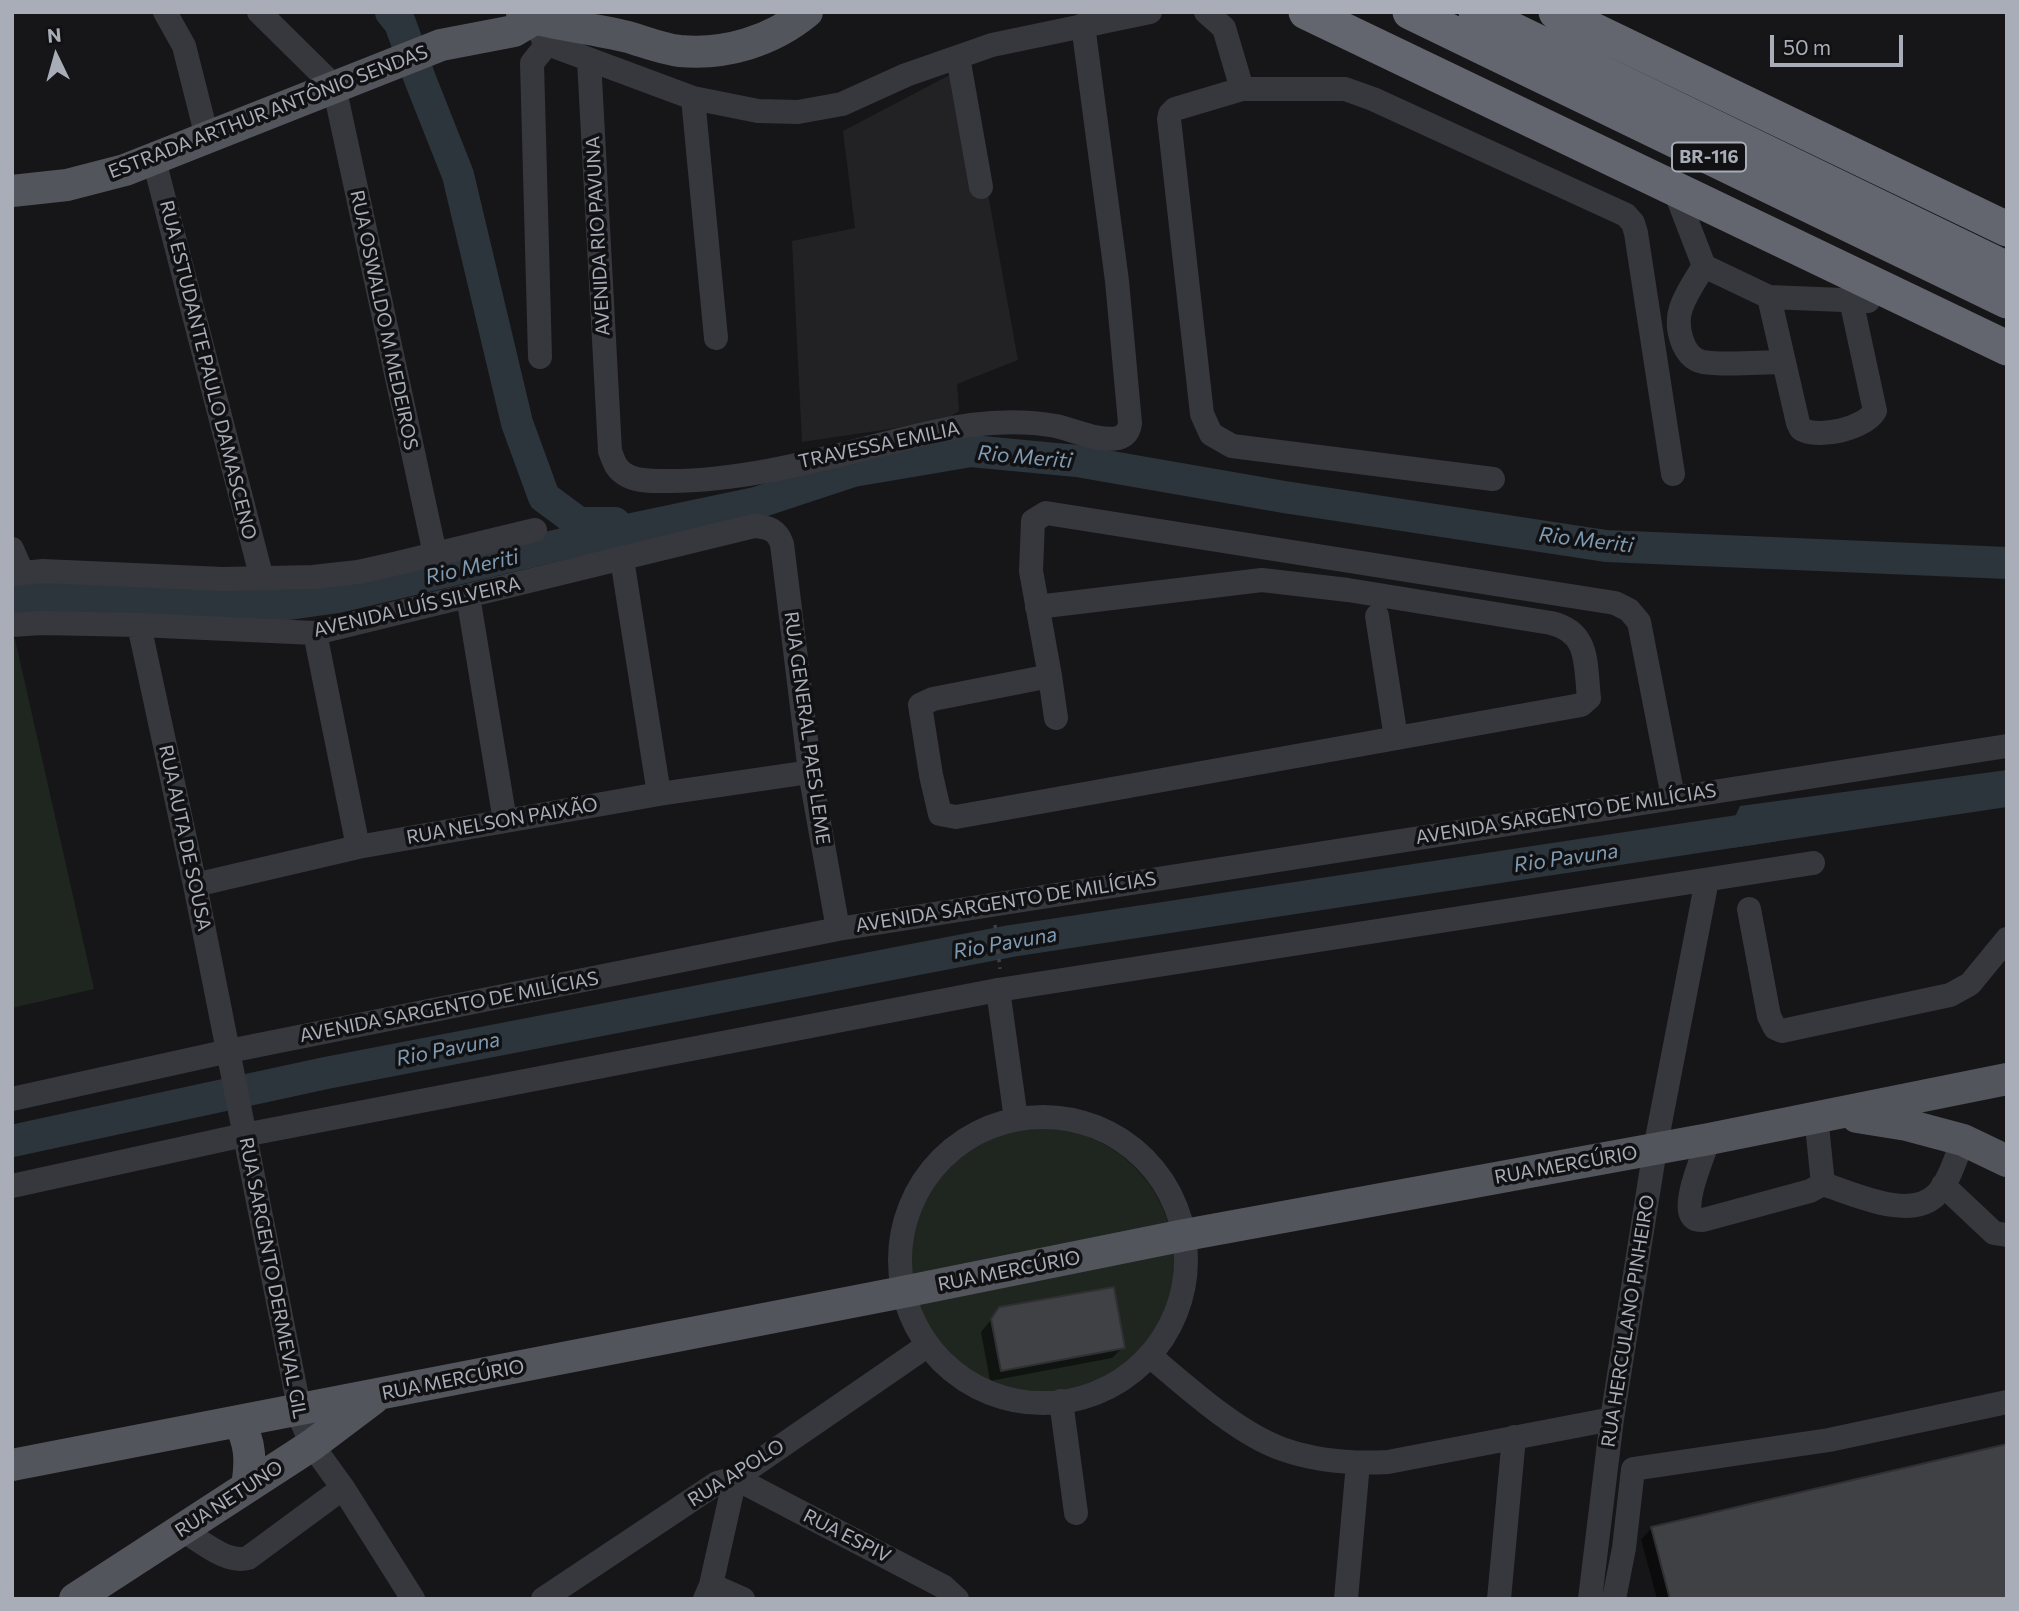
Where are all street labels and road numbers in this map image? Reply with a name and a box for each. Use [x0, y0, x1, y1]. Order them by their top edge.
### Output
street label: ESTRADA ARTHUR ANTÔNIO SENDAS [105, 40, 431, 184]
street label: AVENIDA RIO PAVUNA [581, 136, 615, 336]
road number: BR-116 [1672, 142, 1746, 172]
street label: RUA OSWALDO M MEDEIROS [345, 188, 423, 452]
street label: RUA ESTUDANTE PAULO DAMASCENO [155, 198, 261, 542]
street label: TRAVESSA EMILIA [796, 417, 962, 473]
street label: AVENIDA LUÍS SILVEIRA [311, 572, 523, 642]
street label: RUA GENERAL PAES LEME [779, 610, 835, 846]
street label: RUA AUTA DE SOUSA [154, 743, 216, 933]
street label: AVENIDA SARGENTO DE MILÍCIAS [1414, 779, 1718, 849]
street label: RUA NELSON PAIXÃO [405, 793, 599, 849]
street label: AVENIDA SARGENTO DE MILÍCIAS [854, 867, 1158, 937]
street label: AVENIDA SARGENTO DE MILÍCIAS [298, 967, 600, 1047]
street label: RUA SARGENTO DERMEVAL GIL [235, 1135, 311, 1421]
street label: RUA MERCÚRIO [1493, 1141, 1639, 1189]
street label: RUA HERCULANO PINHEIRO [1597, 1193, 1659, 1449]
street label: RUA MERCÚRIO [936, 1246, 1082, 1296]
street label: RUA MERCÚRIO [380, 1355, 526, 1405]
street label: RUA APOLO [684, 1434, 788, 1512]
street label: RUA NETUNO [171, 1456, 287, 1542]
street label: RUA ESPIV [799, 1504, 895, 1568]

